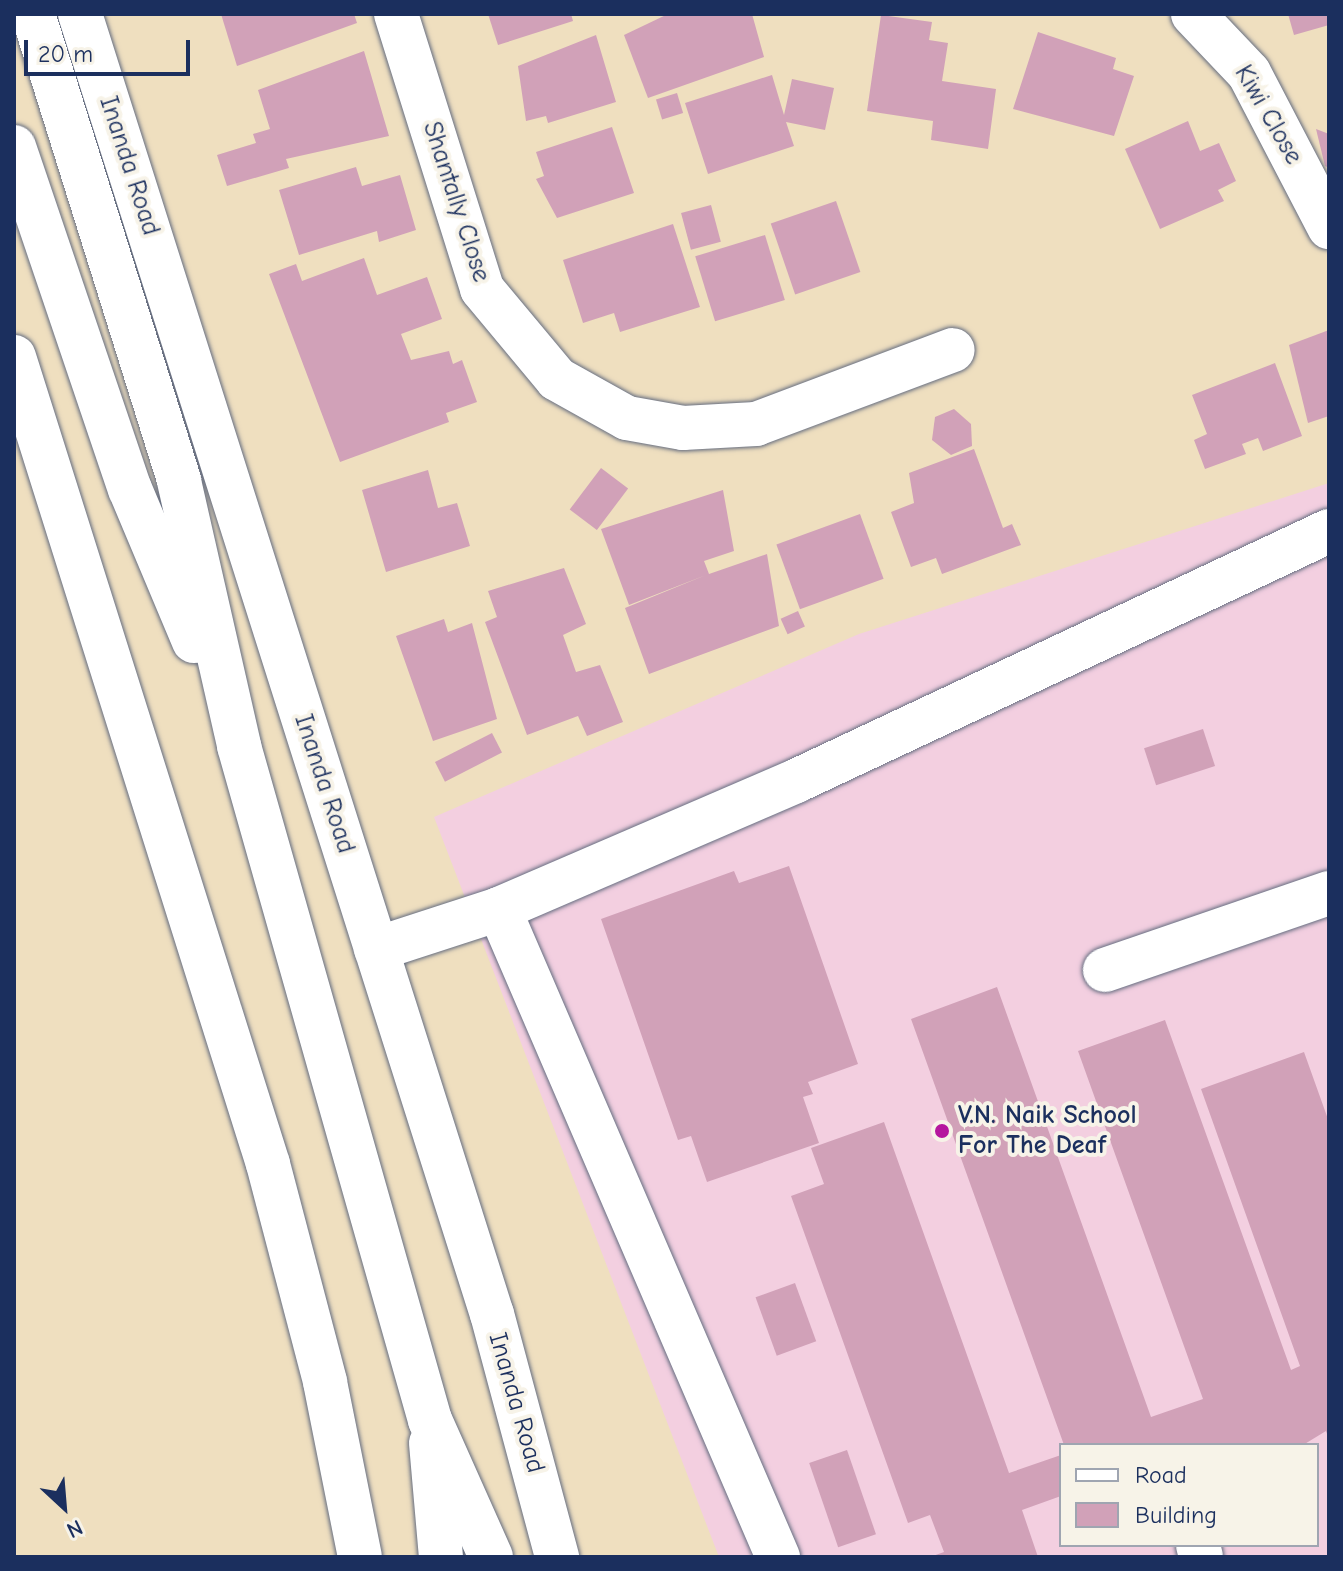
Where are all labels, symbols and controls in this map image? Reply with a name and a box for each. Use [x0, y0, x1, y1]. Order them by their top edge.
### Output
scale bar [28, 24, 194, 74]
text: 20 m [38, 40, 93, 68]
street label: Kiwi Close [1227, 60, 1309, 170]
street label: Inanda Road [92, 93, 166, 239]
street label: Shantally Close [415, 118, 497, 286]
street label: Inanda Road [287, 711, 361, 857]
place label: V.N. Naik School For The Deaf [958, 1100, 1137, 1162]
marker: V.N. Naik School For The Deaf [933, 1122, 951, 1140]
street label: Inanda Road [481, 1329, 551, 1477]
legend [1059, 1443, 1319, 1547]
text: Road [1135, 1461, 1187, 1489]
north arrow [24, 1467, 104, 1547]
text: Building [1135, 1501, 1217, 1529]
text: N [62, 1514, 87, 1543]

